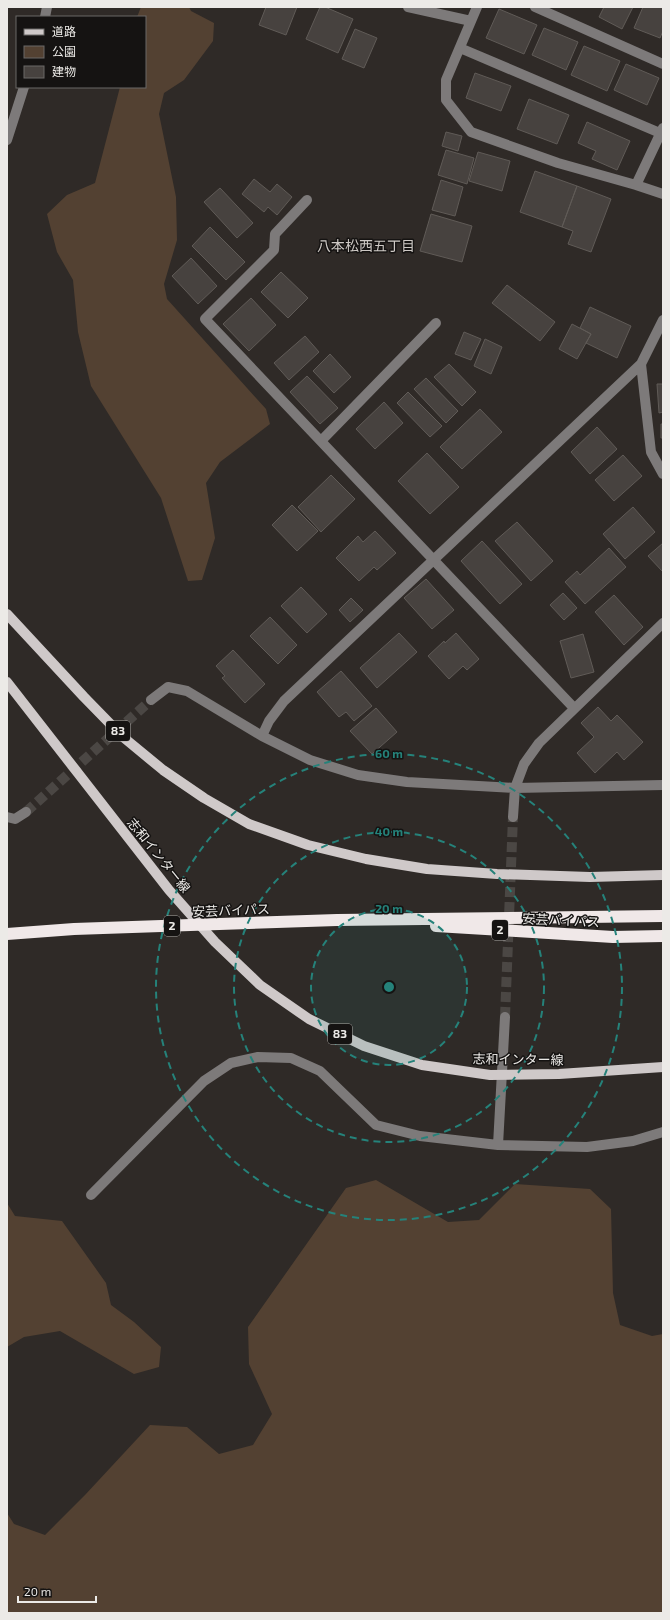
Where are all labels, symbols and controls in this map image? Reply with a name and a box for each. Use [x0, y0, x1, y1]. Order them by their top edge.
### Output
legend [16, 16, 146, 88]
text: 道路 [52, 24, 76, 38]
text: 公園 [52, 44, 76, 58]
text: 建物 [52, 64, 76, 78]
district label: 八本松西五丁目 [317, 237, 415, 254]
road number: 83 [106, 721, 130, 741]
text: 60 m [375, 746, 403, 760]
street label: 志和インター線 [124, 815, 194, 895]
text: 40 m [375, 824, 403, 838]
street label: 安芸バイパス [192, 901, 270, 919]
text: 20 m [375, 901, 403, 915]
street label: 安芸バイパス [522, 910, 600, 930]
road number: 2 [164, 916, 180, 936]
road number: 2 [492, 920, 508, 940]
centre of rings [382, 980, 396, 994]
road number: 83 [328, 1024, 352, 1044]
street label: 志和インター線 [472, 1050, 564, 1068]
scale bar [18, 1578, 96, 1604]
text: 20 m [24, 1584, 51, 1598]

